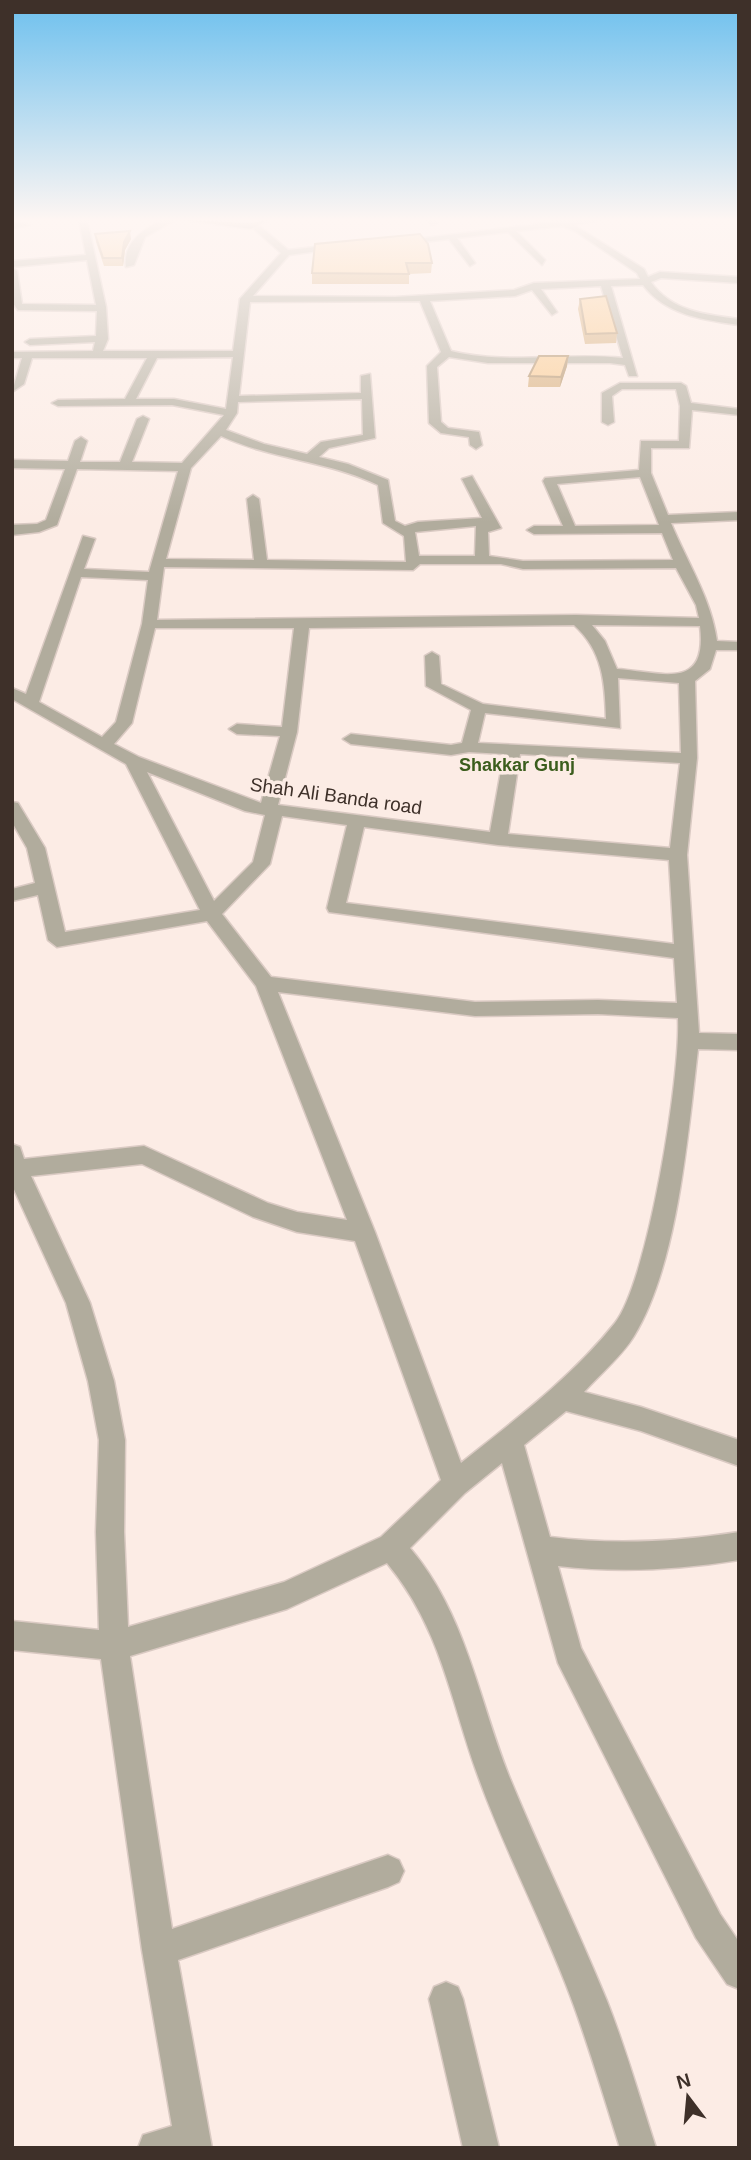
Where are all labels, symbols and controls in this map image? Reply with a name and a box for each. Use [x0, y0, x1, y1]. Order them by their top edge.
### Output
district label: Shakkar Gunj [459, 755, 575, 775]
street label: Shah Ali Banda road [249, 774, 423, 818]
north arrow [653, 2062, 723, 2132]
text: N [674, 2069, 693, 2093]

